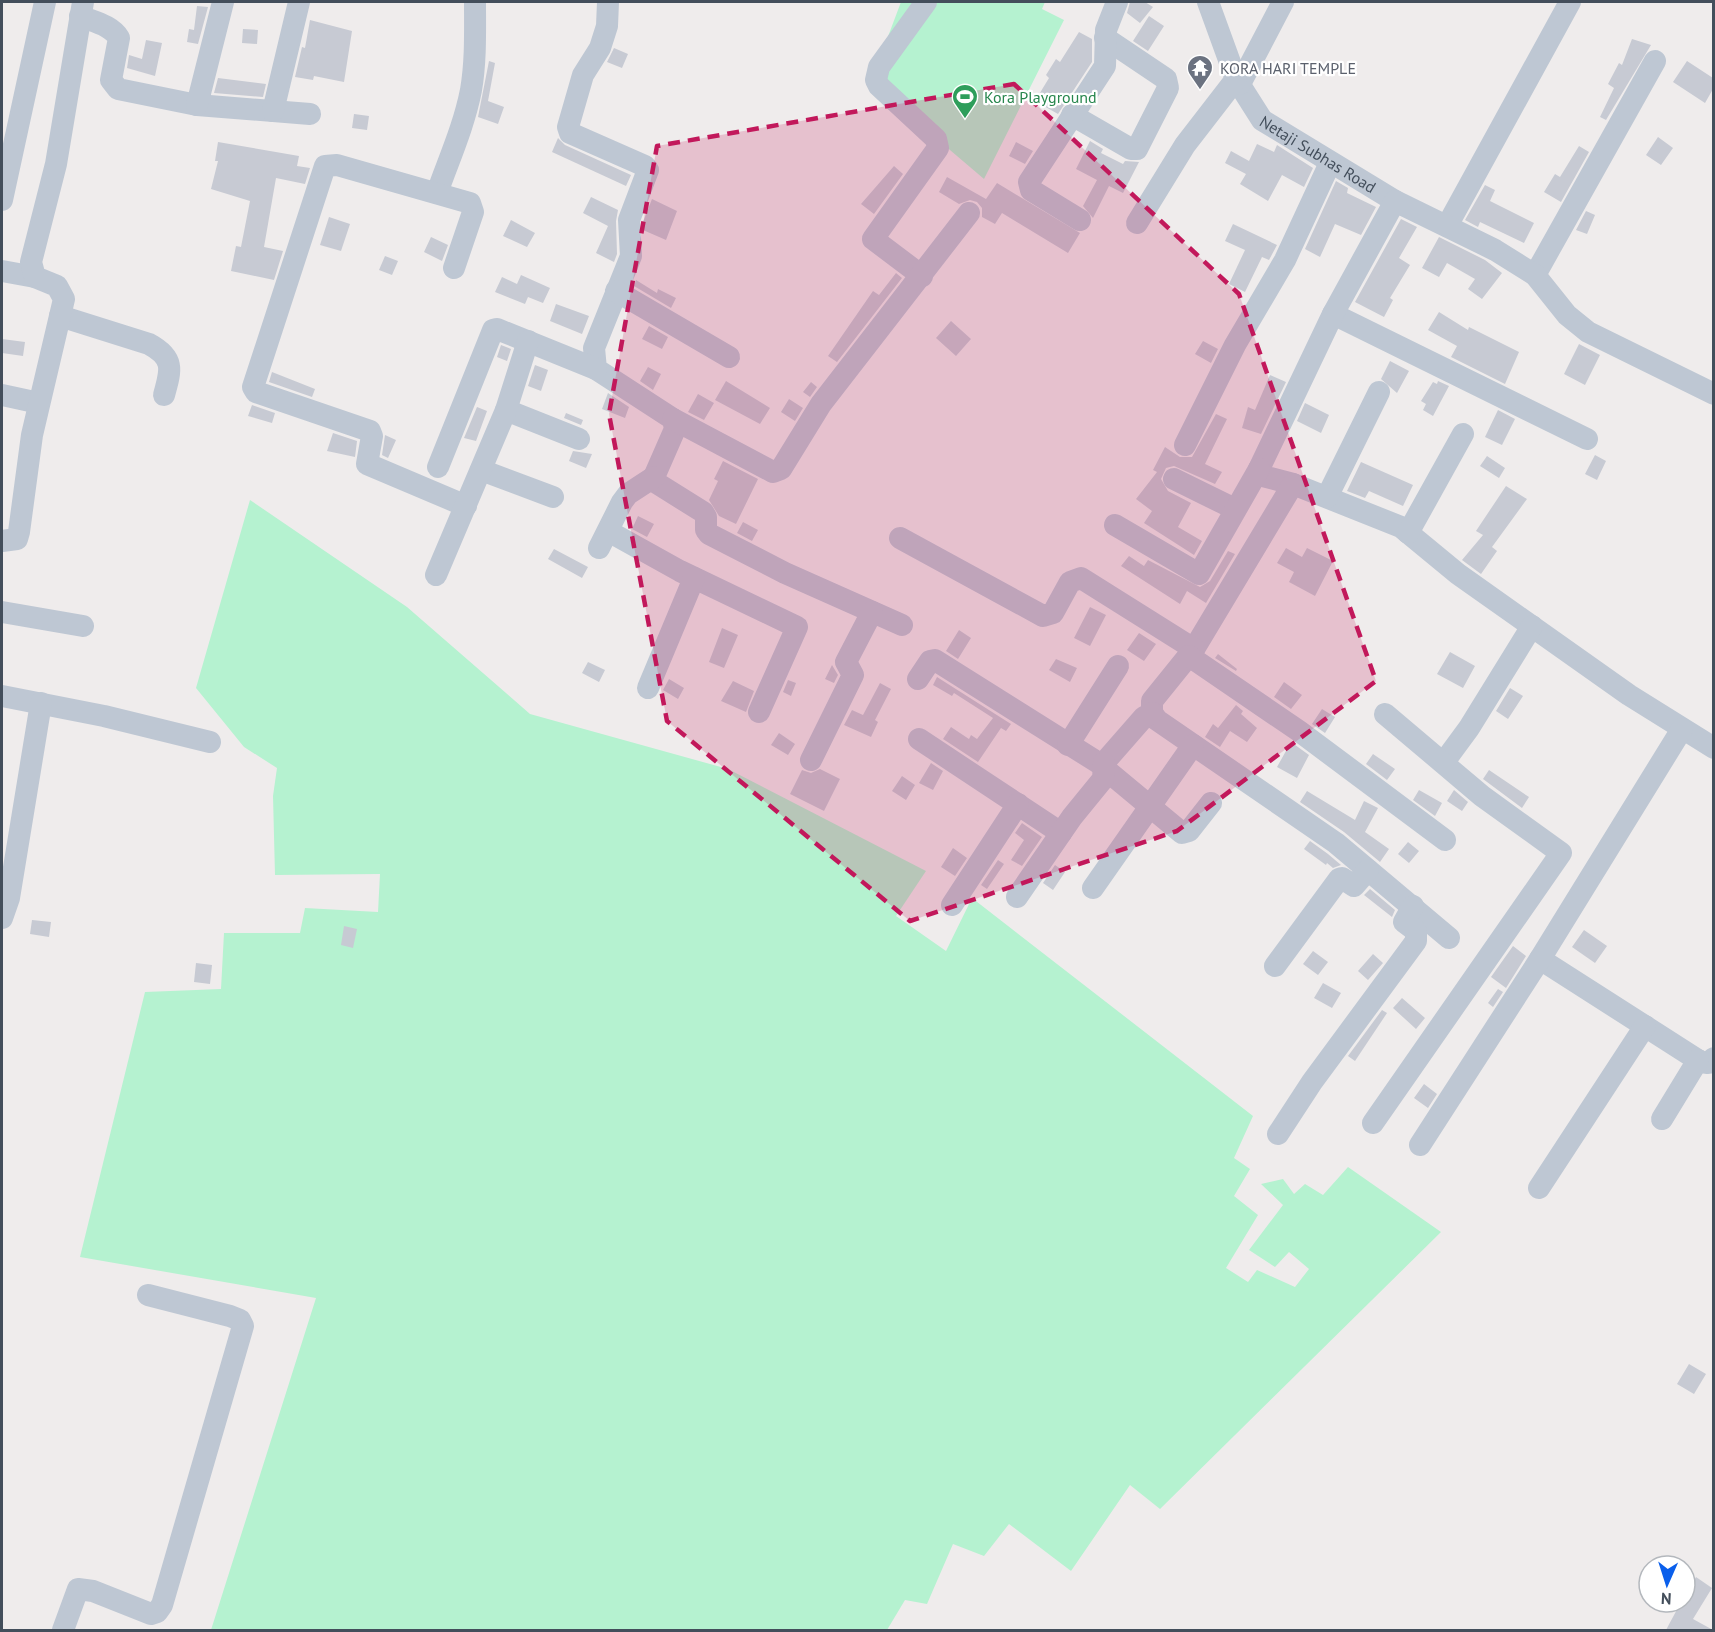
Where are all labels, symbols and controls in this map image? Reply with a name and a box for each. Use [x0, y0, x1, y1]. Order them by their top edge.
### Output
temple icon: KORA HARI TEMPLE [1185, 53, 1215, 91]
place label: KORA HARI TEMPLE [1220, 58, 1356, 78]
sports icon: Kora Playground [950, 82, 980, 120]
place label: Kora Playground [984, 87, 1097, 107]
street label: Netaji Subhas Road [1256, 111, 1380, 197]
north arrow [1637, 1554, 1697, 1614]
text: N [1660, 1589, 1672, 1609]

